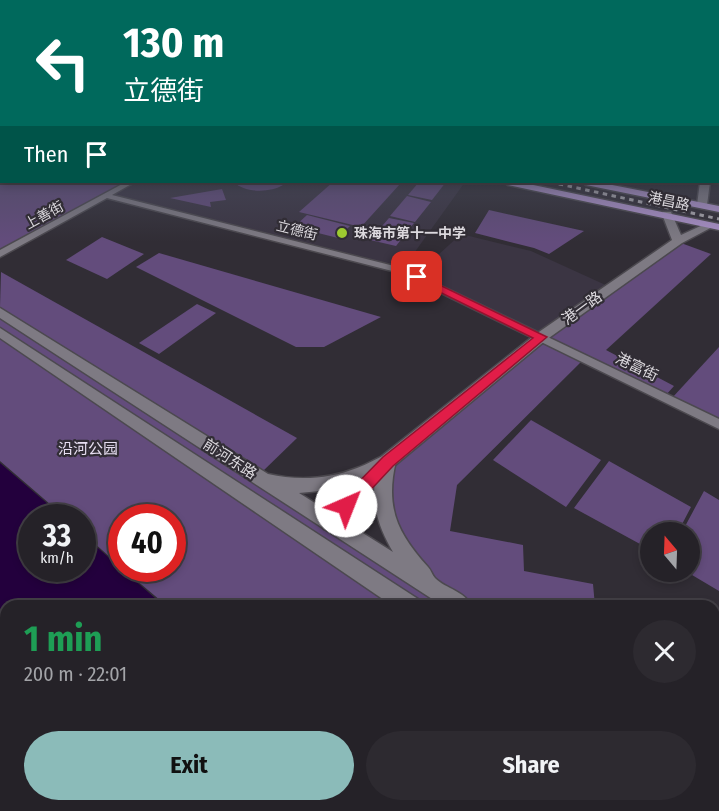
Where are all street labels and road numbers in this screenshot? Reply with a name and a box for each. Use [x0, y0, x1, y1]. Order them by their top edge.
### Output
street label: 港昌路 [647, 189, 691, 214]
street label: 上善街 [22, 198, 67, 233]
street label: 立德街 [274, 217, 319, 244]
street label: 港一路 [559, 287, 605, 329]
street label: 港富街 [613, 349, 661, 385]
street label: 前河东路 [200, 435, 260, 483]

